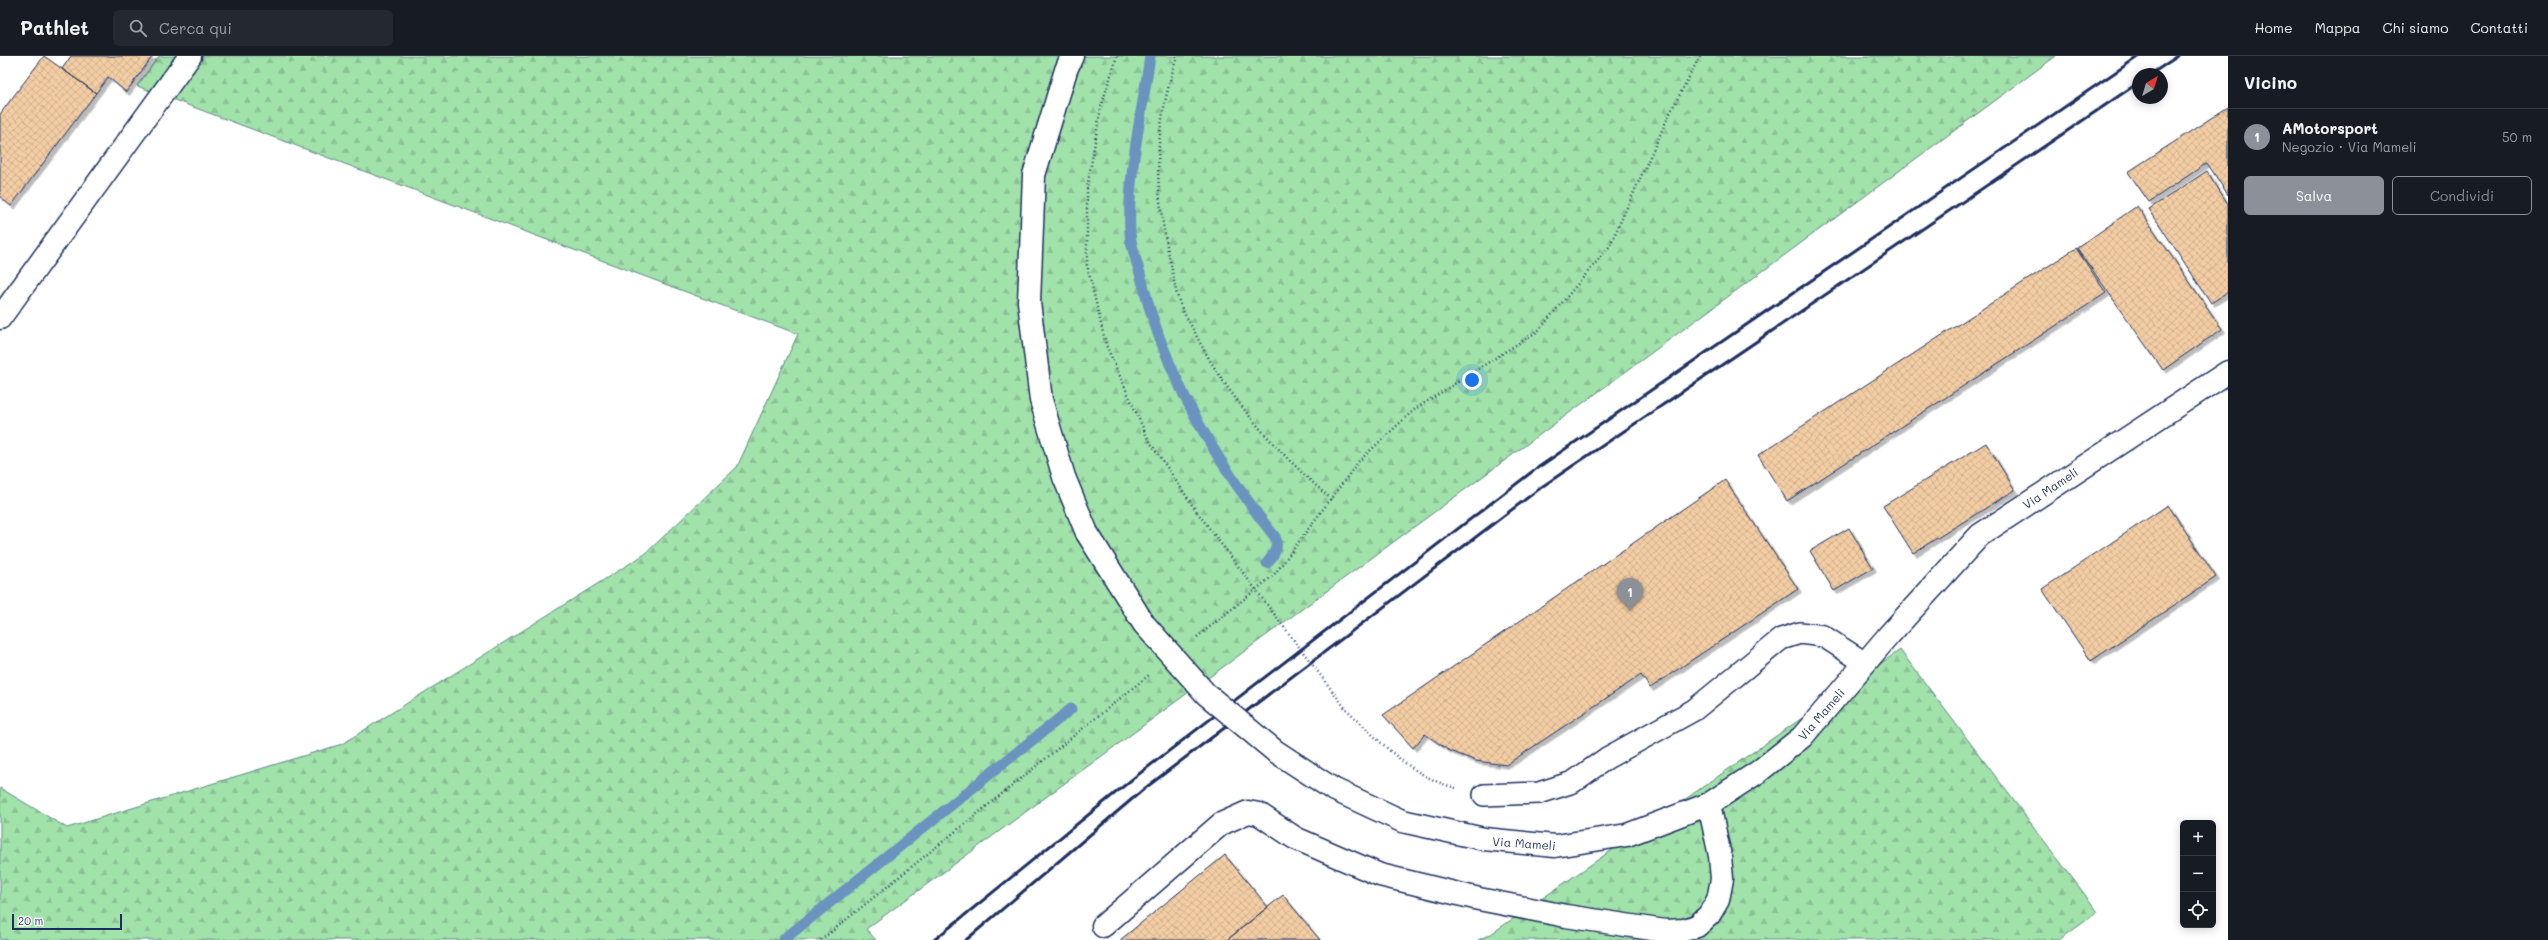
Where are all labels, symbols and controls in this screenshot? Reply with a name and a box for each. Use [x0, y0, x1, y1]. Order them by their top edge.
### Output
search box [113, 10, 393, 46]
text: Pathlet [20, 15, 89, 40]
icon: search [127, 17, 149, 39]
text: Cerca qui [159, 18, 232, 38]
text: Home [2255, 18, 2293, 37]
text: Mappa [2315, 18, 2361, 37]
text: Chi siamo [2383, 18, 2448, 37]
text: Contatti [2470, 18, 2528, 37]
north arrow [2132, 68, 2168, 104]
text: Vicino [2244, 71, 2297, 93]
text: AMotorsport [2282, 118, 2378, 138]
text: 1 [2254, 128, 2260, 145]
text: 50 m [2502, 128, 2532, 145]
text: Negozio · Via Mameli [2282, 138, 2417, 155]
button: Salva [2244, 176, 2384, 215]
button: Condividi [2392, 176, 2532, 215]
your location [1462, 370, 1482, 390]
street label: Via Mameli [2019, 464, 2081, 512]
pin: 1 [1617, 578, 1643, 611]
street label: Via Mameli [1794, 685, 1848, 743]
map controls [2180, 820, 2216, 928]
button: + [2180, 820, 2216, 856]
street label: Via Mameli [1492, 833, 1556, 853]
button: − [2180, 856, 2216, 892]
button: locate [2180, 892, 2216, 928]
scale bar [12, 912, 122, 931]
text: 20 m [18, 913, 43, 928]

